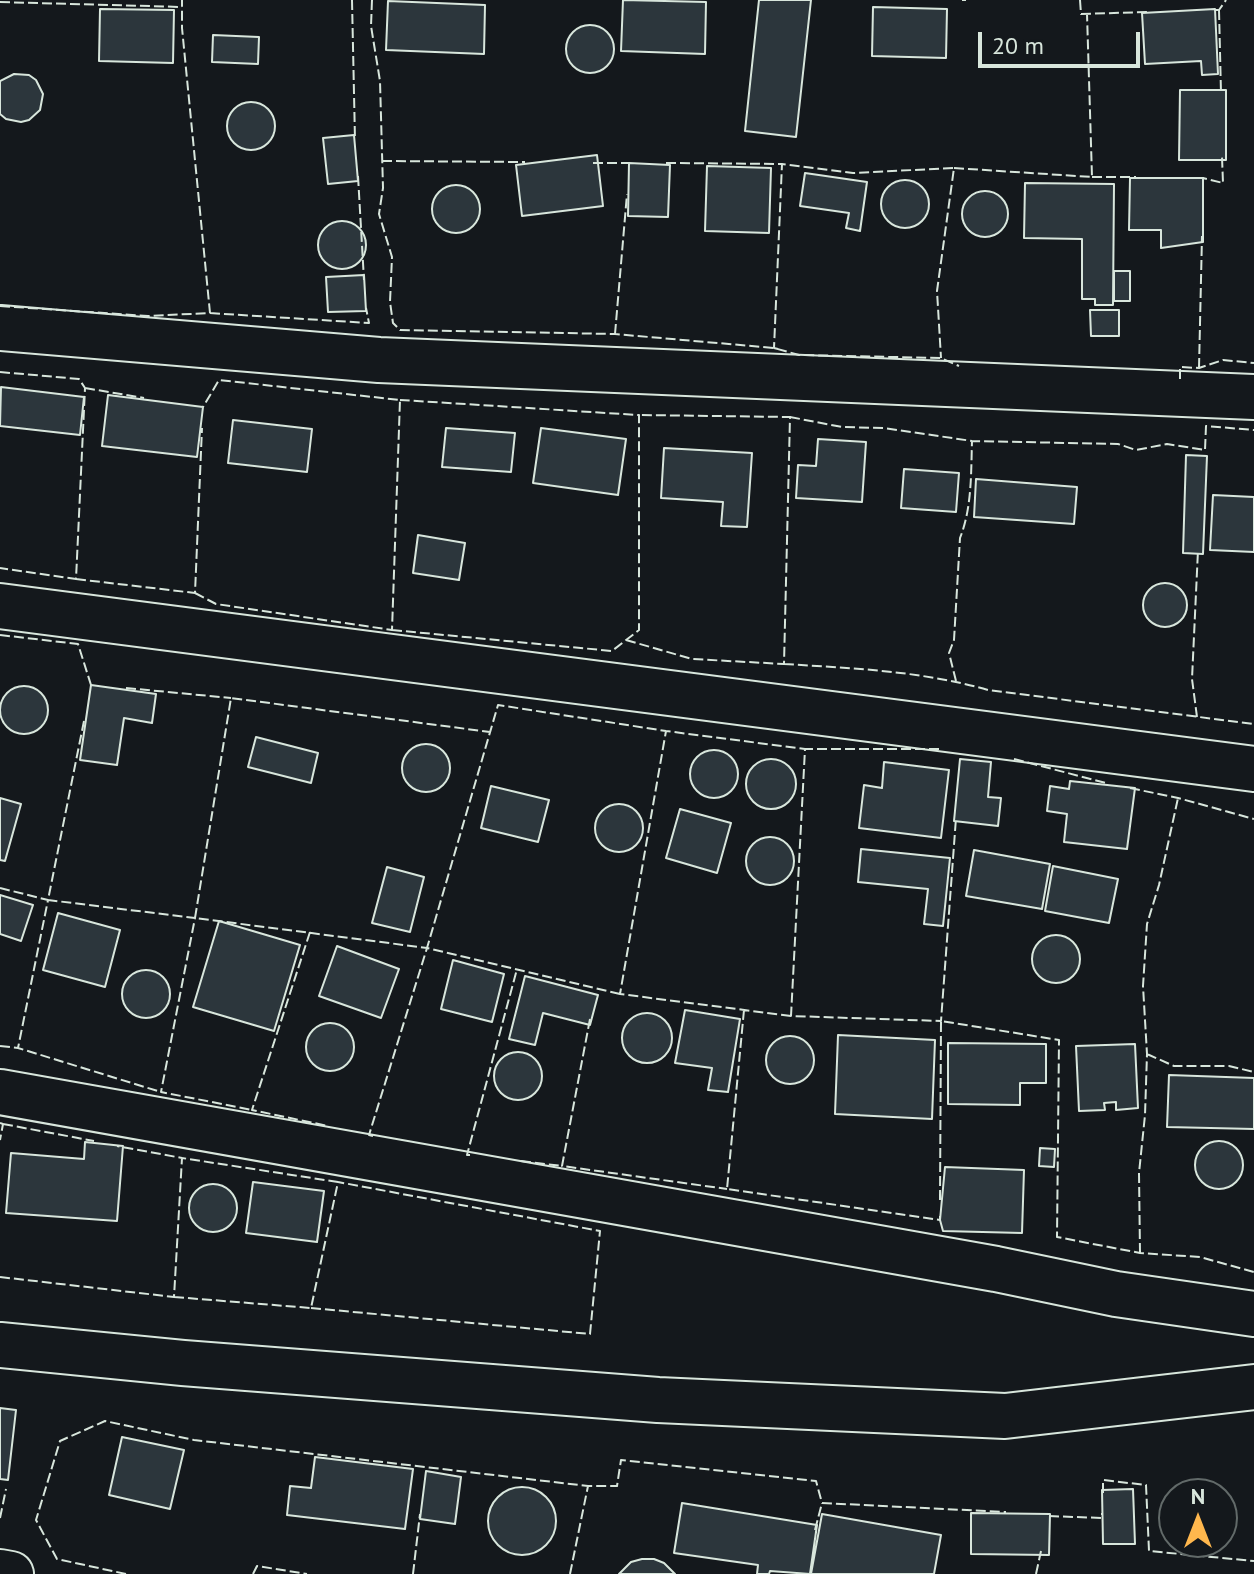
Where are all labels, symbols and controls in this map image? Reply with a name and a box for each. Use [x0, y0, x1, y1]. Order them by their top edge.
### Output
scale bar [982, 16, 1144, 66]
text: 20 m [992, 30, 1044, 61]
north arrow [1158, 1478, 1238, 1558]
text: N [1191, 1482, 1205, 1510]

